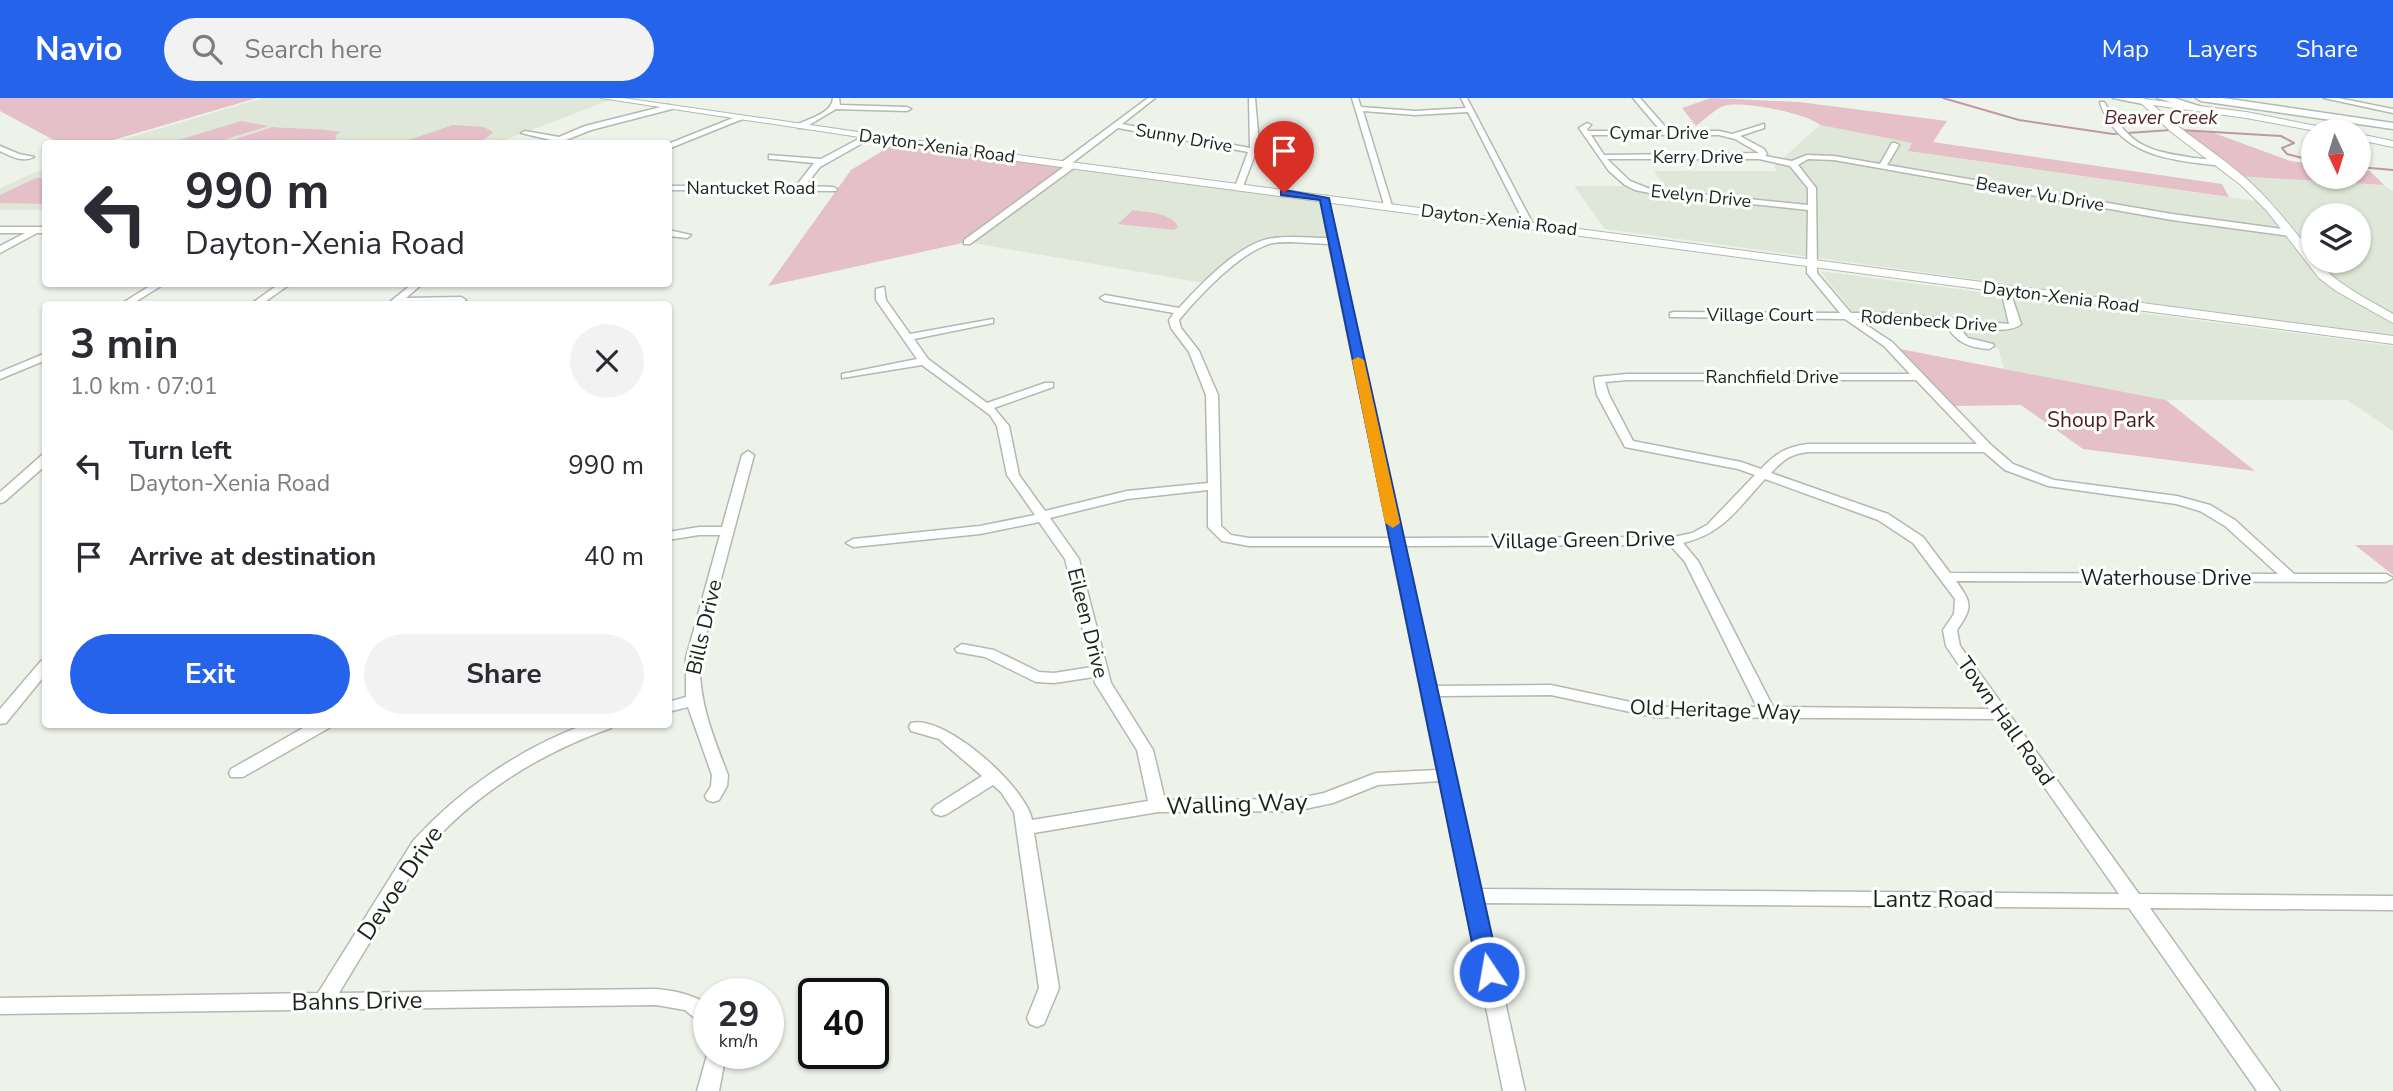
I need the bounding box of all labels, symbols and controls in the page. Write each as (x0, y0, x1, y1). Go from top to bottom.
search box (164, 18, 654, 81)
text: Navio (35, 27, 122, 72)
icon: search (188, 30, 226, 68)
text: Search here (244, 32, 382, 67)
text: Map (2102, 33, 2149, 65)
text: Layers (2187, 33, 2258, 65)
text: Share (2296, 33, 2358, 65)
water label: Beaver Creek (2104, 105, 2218, 131)
street label: Sunny Drive (1134, 118, 1234, 158)
north arrow (2301, 119, 2371, 189)
map controls (2301, 119, 2371, 273)
pin (1254, 121, 1314, 193)
street label: Cymar Drive (1609, 121, 1709, 145)
street label: Dayton-Xenia Road (857, 123, 1017, 169)
icon: arrive (1265, 132, 1303, 170)
street label: Kerry Drive (1653, 145, 1743, 169)
text: 990 m (185, 158, 329, 225)
icon: left (70, 168, 161, 259)
street label: Beaver Vu Drive (1974, 171, 2106, 217)
street label: Nantucket Road (687, 176, 815, 200)
street label: Evelyn Drive (1650, 179, 1752, 213)
street label: Dayton-Xenia Road (1419, 198, 1579, 242)
button: layers (2301, 203, 2371, 273)
text: Dayton-Xenia Road (185, 222, 465, 265)
street label: Dayton-Xenia Road (1981, 275, 2141, 319)
street label: Village Court (1706, 303, 1814, 327)
street label: Rodenbeck Drive (1860, 304, 1998, 338)
text: 3 min (70, 316, 179, 373)
button: close (570, 324, 644, 398)
street label: Ranchfield Drive (1705, 365, 1839, 389)
text: 1.0 km · 07:01 (70, 371, 217, 402)
park label: Shoup Park (2047, 406, 2155, 434)
text: Turn left (129, 433, 232, 468)
icon: left (70, 447, 108, 485)
text: 990 m (568, 448, 644, 483)
text: Dayton-Xenia Road (129, 468, 330, 499)
street label: Village Green Drive (1490, 524, 1675, 556)
icon: arrive (70, 538, 108, 576)
text: Arrive at destination (129, 539, 376, 574)
text: 40 m (584, 539, 644, 574)
street label: Waterhouse Drive (2081, 564, 2251, 592)
street label: Eileen Drive (1061, 565, 1115, 681)
street label: Bills Drive (679, 577, 729, 677)
button: Exit (70, 634, 350, 714)
button: Share (364, 634, 644, 714)
street label: Town Hall Road (1951, 651, 2061, 791)
street label: Old Heritage Way (1629, 693, 1801, 727)
street label: Walling Way (1166, 786, 1309, 822)
street label: Devoe Drive (350, 819, 450, 947)
street label: Lantz Road (1873, 883, 1993, 915)
position arrow (1452, 935, 1526, 1009)
speed limit sign: 40 (798, 978, 889, 1069)
street label: Bahns Drive (291, 984, 423, 1018)
text: 29 (717, 991, 760, 1038)
text: km/h (719, 1029, 758, 1053)

